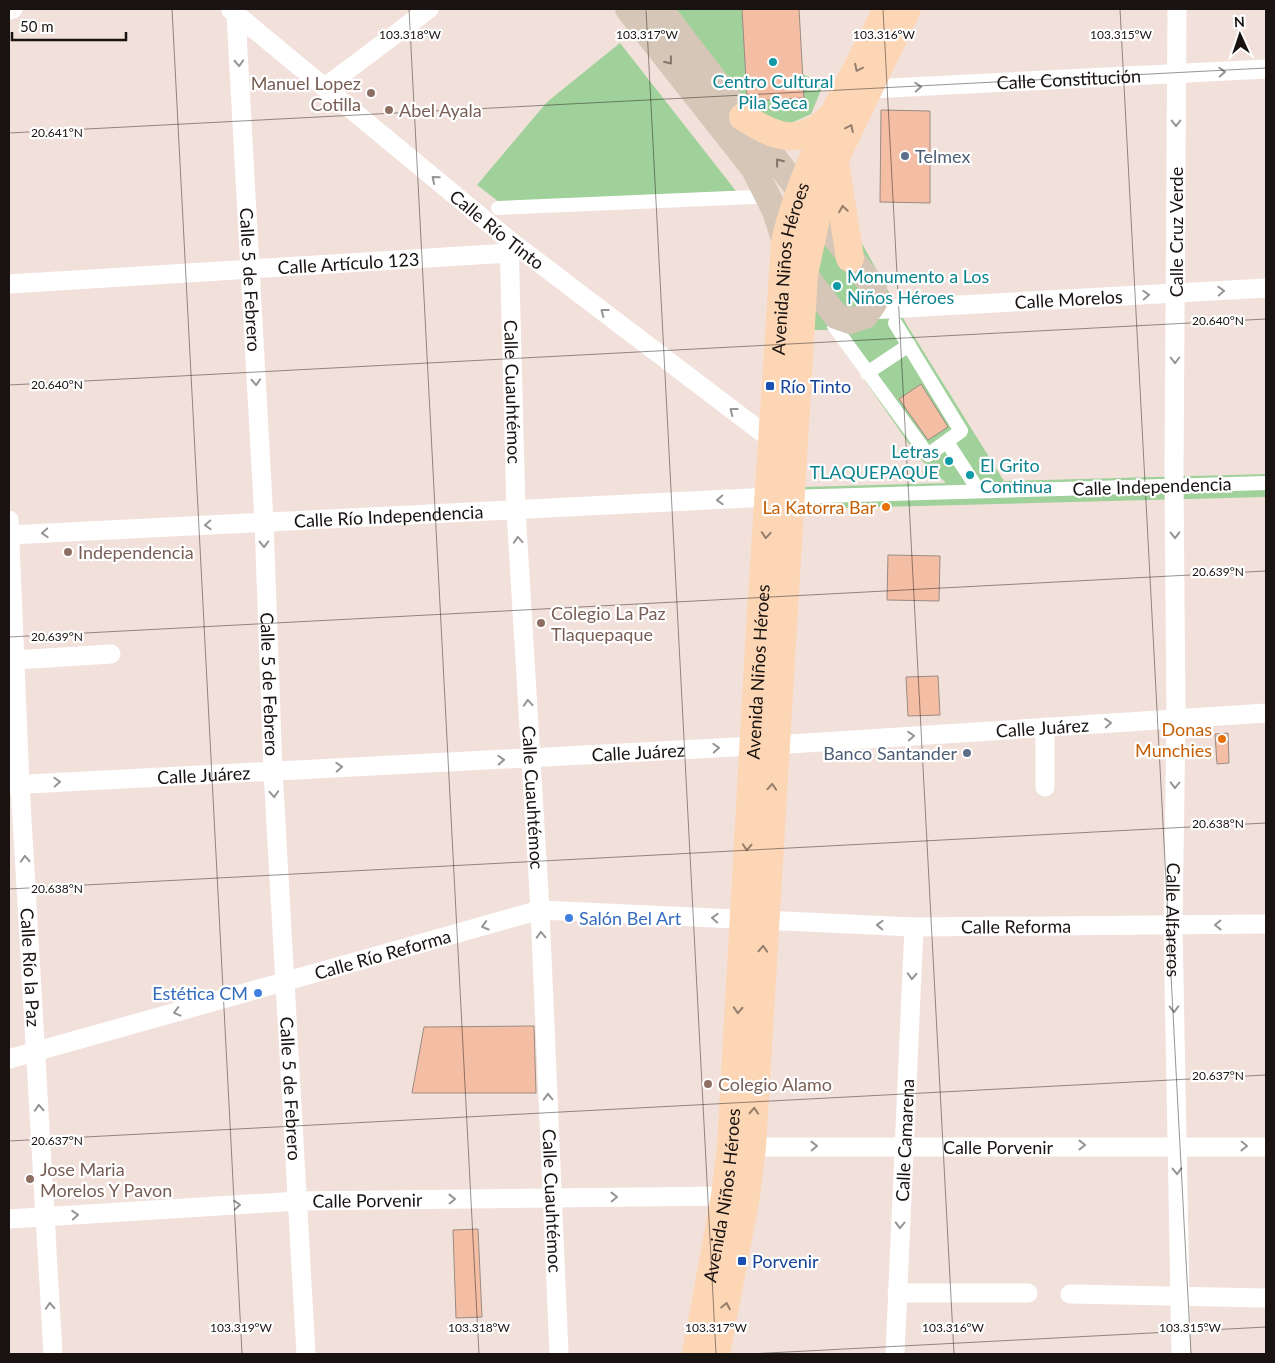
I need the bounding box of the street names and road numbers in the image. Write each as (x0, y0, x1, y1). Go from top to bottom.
street label: Calle Constitución (996, 64, 1141, 94)
street label: Calle Cruz Verde (1165, 167, 1187, 297)
street label: Avenida Niños Héroes (767, 179, 814, 356)
street label: Calle Río Tinto (446, 185, 549, 274)
street label: Calle 5 de Febrero (236, 207, 266, 352)
street label: Calle Artículo 123 (277, 248, 420, 278)
street label: Calle Morelos (1014, 285, 1124, 313)
street label: Calle Cuauhtémoc (500, 320, 526, 465)
street label: Calle Independencia (1072, 472, 1232, 500)
street label: Calle Río Independencia (293, 500, 484, 532)
street label: Avenida Niños Héroes (742, 583, 774, 760)
street label: Calle 5 de Febrero (256, 612, 283, 756)
street label: Calle Juárez (995, 714, 1090, 742)
street label: Calle Cuauhtémoc (518, 725, 549, 870)
street label: Calle Juárez (591, 739, 685, 766)
street label: Calle Juárez (157, 761, 251, 788)
street label: Calle Alfareros (1162, 863, 1185, 978)
street label: Calle Río la Paz (16, 907, 45, 1028)
street label: Calle Reforma (961, 915, 1071, 938)
street label: Calle Río Reforma (312, 925, 453, 984)
street label: Calle 5 de Febrero (276, 1016, 306, 1161)
street label: Calle Camarena (891, 1078, 918, 1202)
street label: Avenida Niños Héroes (698, 1108, 744, 1284)
street label: Calle Cuauhtémoc (538, 1128, 567, 1274)
street label: Calle Porvenir (943, 1136, 1054, 1158)
street label: Calle Porvenir (312, 1189, 423, 1212)

